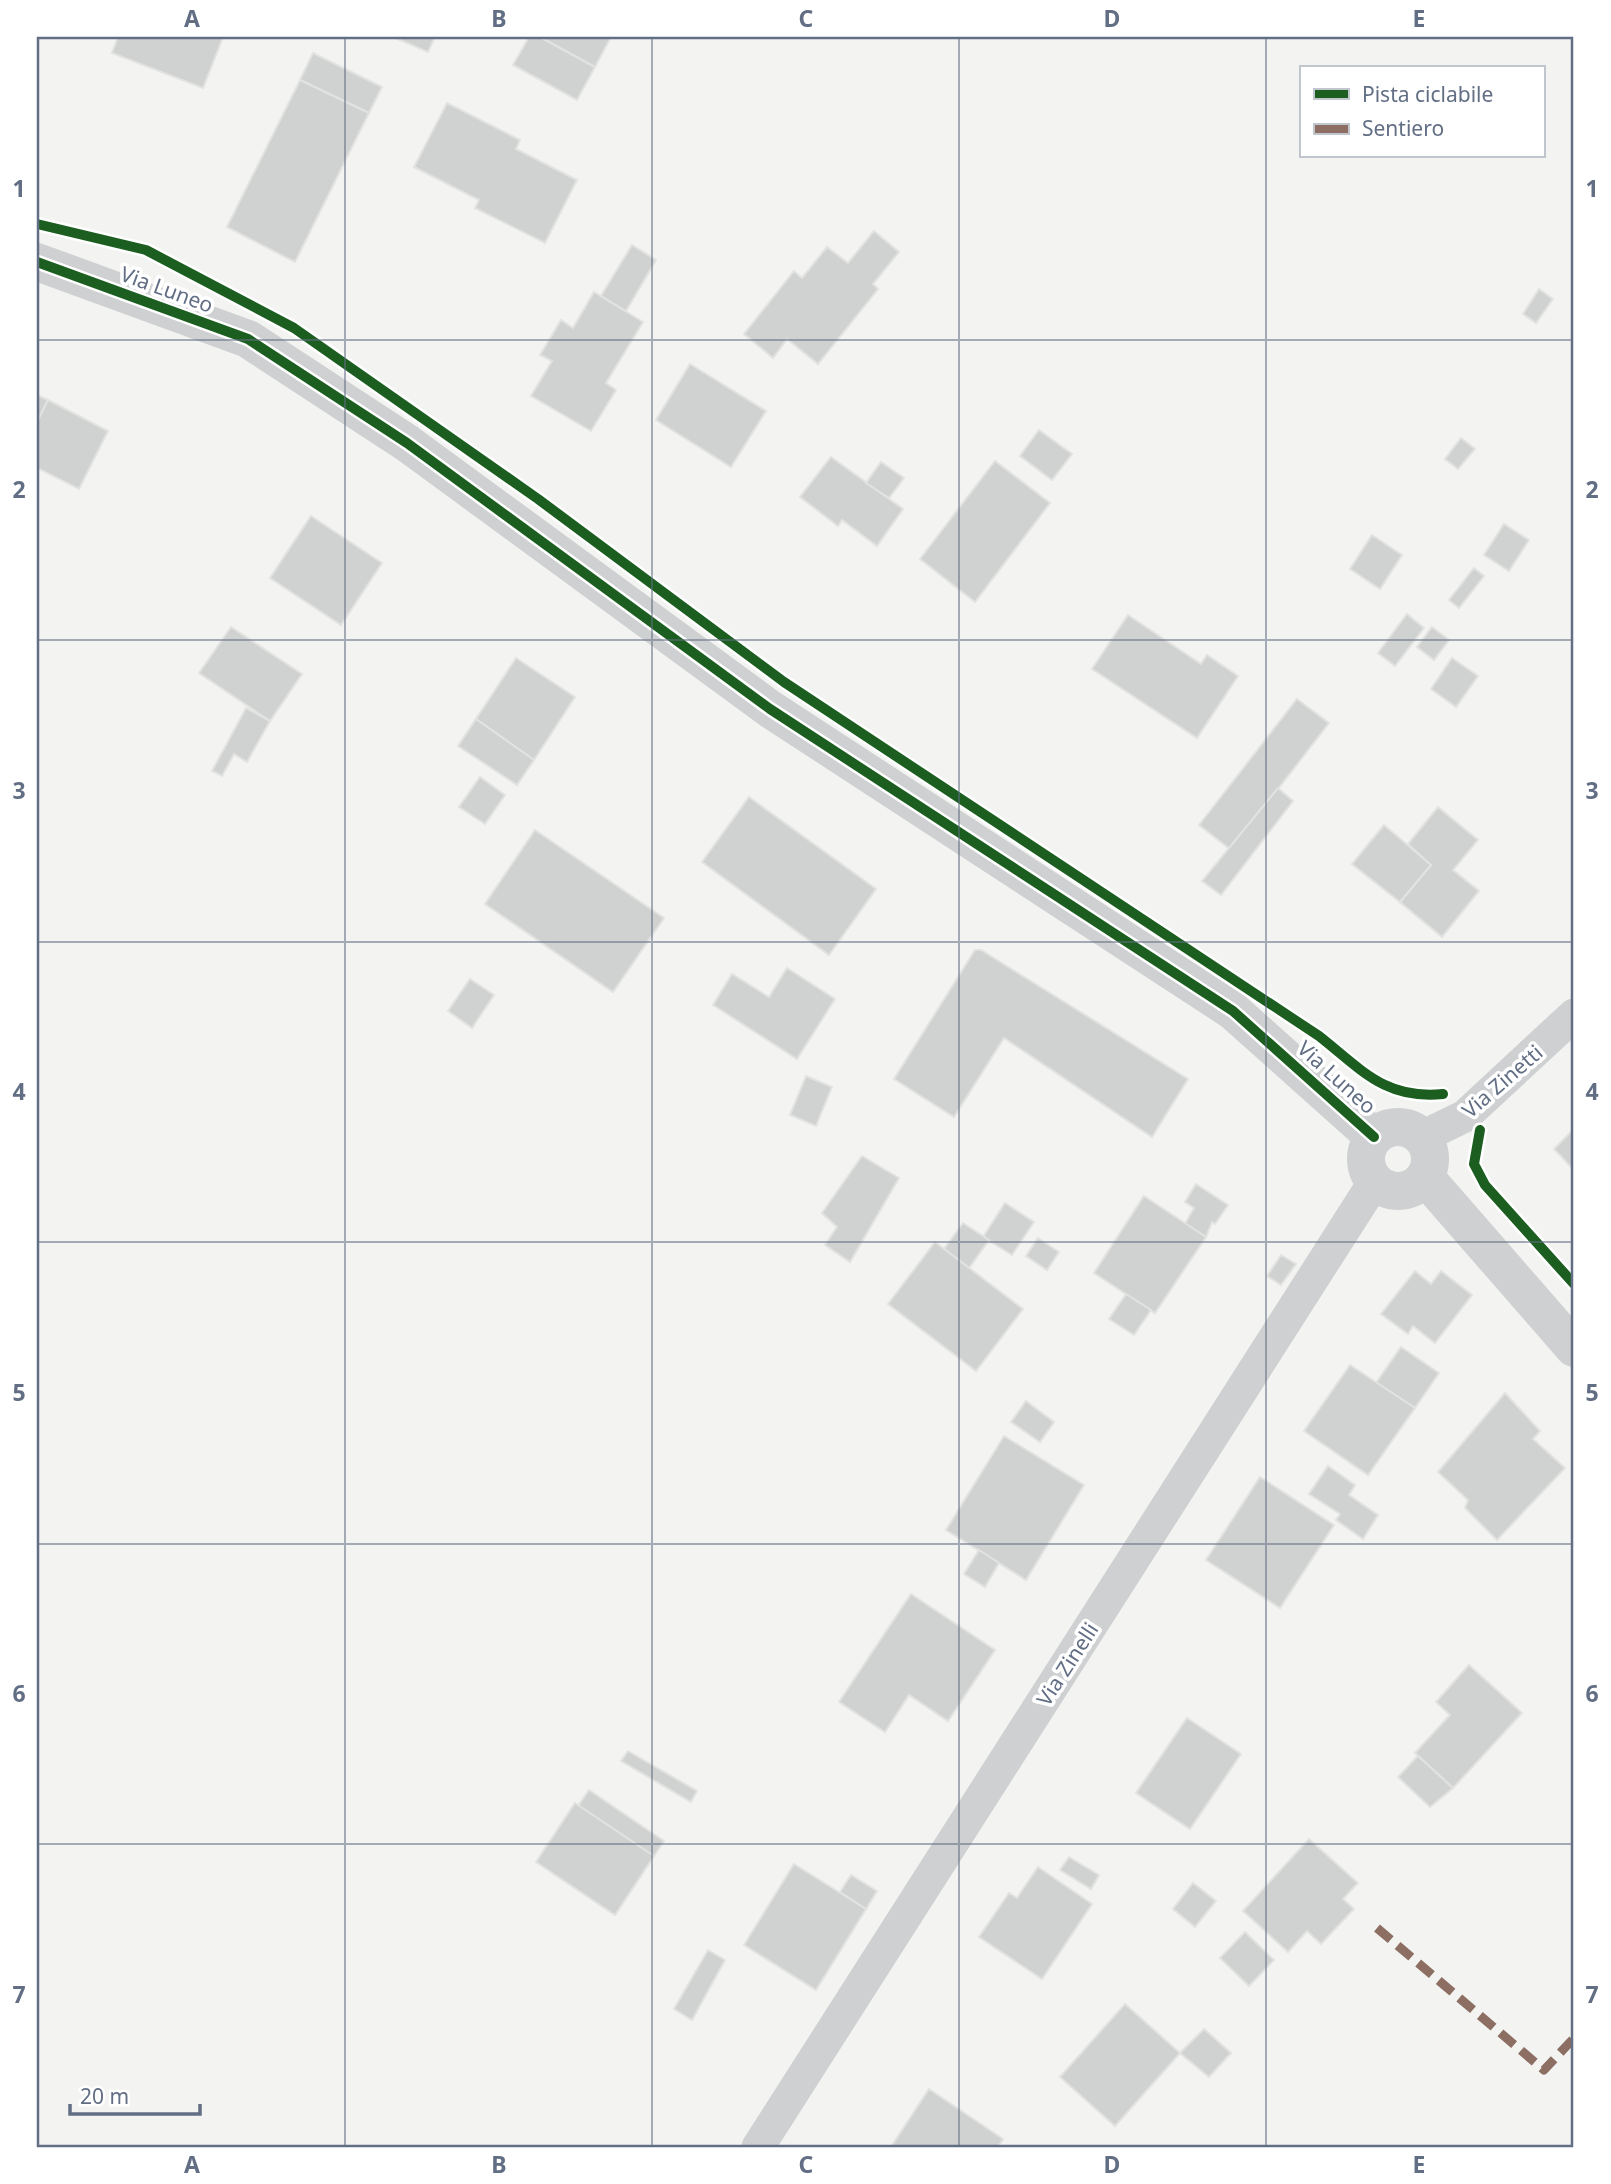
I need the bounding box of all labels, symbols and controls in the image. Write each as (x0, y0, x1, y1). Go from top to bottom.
text: A (184, 2, 200, 34)
text: B (491, 2, 507, 34)
text: C (799, 2, 814, 34)
text: D (1104, 2, 1120, 34)
text: E (1413, 2, 1425, 34)
legend (1300, 66, 1544, 158)
text: Pista ciclabile (1362, 80, 1493, 108)
text: Sentiero (1362, 114, 1444, 142)
text: 1 (12, 172, 26, 204)
text: 1 (1585, 172, 1599, 204)
street label: Via Luneo (117, 259, 217, 319)
text: 2 (12, 473, 26, 505)
text: 2 (1585, 473, 1599, 505)
text: 3 (12, 774, 26, 806)
text: 3 (1585, 774, 1599, 806)
street label: Via Luneo (1292, 1034, 1382, 1120)
street label: Via Zinetti (1456, 1038, 1548, 1124)
text: 4 (12, 1075, 26, 1107)
text: 4 (1585, 1075, 1599, 1107)
text: 5 (12, 1376, 26, 1408)
text: 5 (1585, 1376, 1599, 1408)
street label: Via Zinelli (1030, 1617, 1104, 1711)
text: 6 (12, 1677, 26, 1709)
text: 6 (1585, 1677, 1599, 1709)
text: 7 (12, 1978, 26, 2010)
text: 7 (1585, 1978, 1599, 2010)
scale bar (70, 2072, 200, 2116)
text: 20 m (80, 2082, 129, 2110)
text: A (184, 2148, 200, 2180)
text: B (491, 2148, 507, 2180)
text: C (799, 2148, 814, 2180)
text: D (1104, 2148, 1120, 2180)
text: E (1413, 2148, 1425, 2180)

